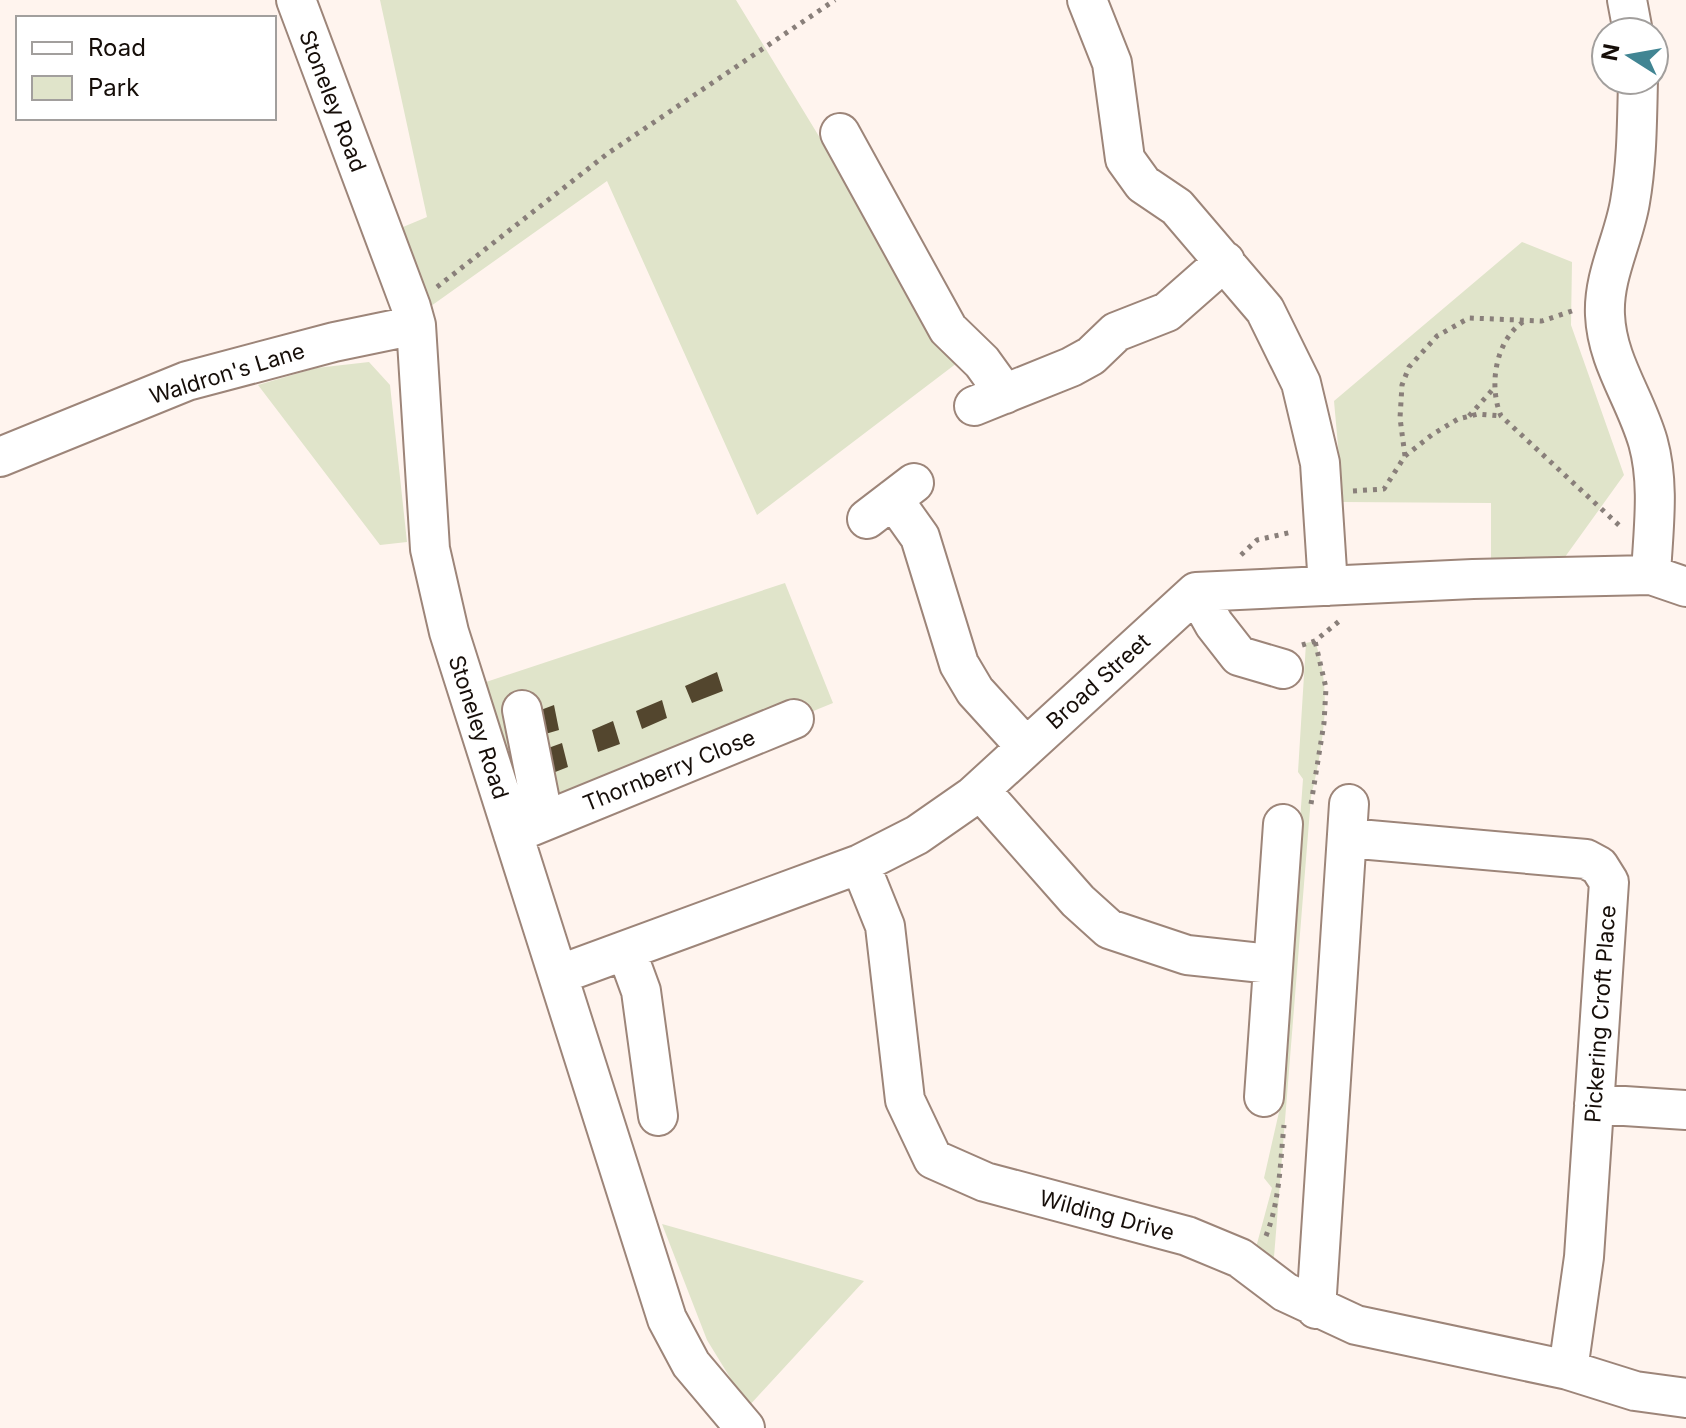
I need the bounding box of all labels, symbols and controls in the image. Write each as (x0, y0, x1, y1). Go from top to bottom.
legend (16, 16, 276, 120)
north arrow (1590, 16, 1670, 96)
street label: Stoneley Road (294, 27, 372, 175)
text: Road (88, 33, 146, 62)
text: N (1596, 41, 1625, 63)
text: Park (88, 73, 139, 102)
street label: Waldron's Lane (146, 337, 308, 409)
street label: Broad Street (1041, 628, 1155, 734)
street label: Stoneley Road (444, 652, 514, 802)
street label: Thornberry Close (579, 724, 759, 816)
street label: Pickering Croft Place (1579, 904, 1621, 1124)
street label: Wilding Drive (1037, 1185, 1177, 1245)

